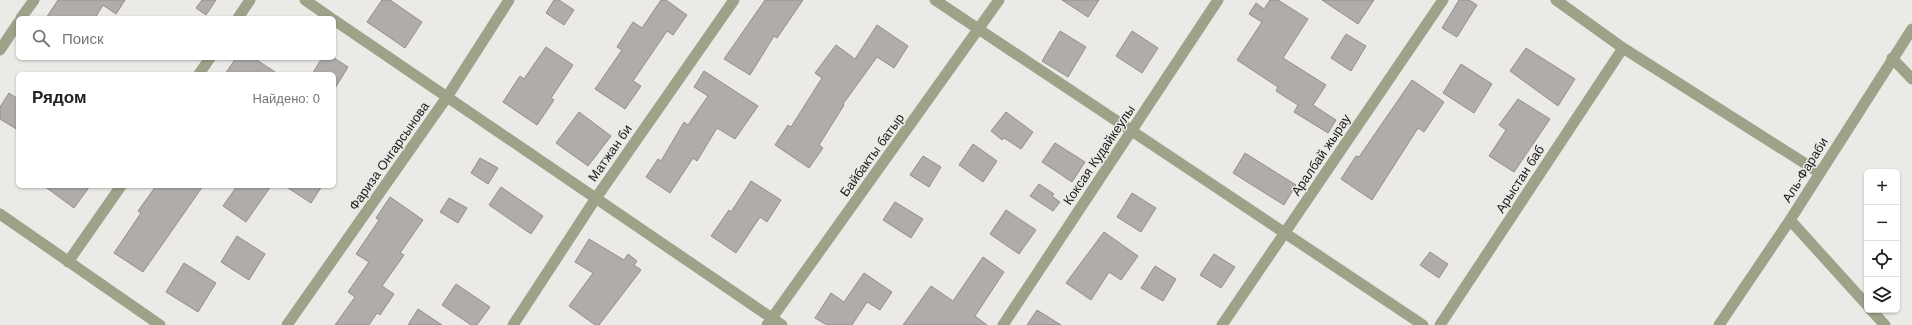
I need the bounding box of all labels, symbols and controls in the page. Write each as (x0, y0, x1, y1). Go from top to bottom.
search box (16, 16, 336, 60)
icon: search (30, 27, 52, 49)
text: Поиск (62, 30, 104, 47)
text: Рядом (32, 88, 87, 107)
text: Найдено: 0 (252, 91, 320, 106)
street label: Фариза Онгарсынова (346, 98, 433, 213)
street label: Коксая Кудайкеулы (1060, 102, 1138, 208)
street label: Байбакты батыр (837, 111, 907, 199)
street label: Аралбай жырау (1288, 111, 1354, 199)
street label: Матжан би (585, 122, 635, 184)
street label: Аль-Фараби (1779, 135, 1831, 205)
street label: Арыстан баб (1493, 142, 1547, 216)
map controls (1864, 169, 1900, 313)
button: + (1864, 169, 1900, 205)
button: − (1864, 205, 1900, 241)
button: locate (1864, 241, 1900, 277)
button: layers (1864, 277, 1900, 313)

